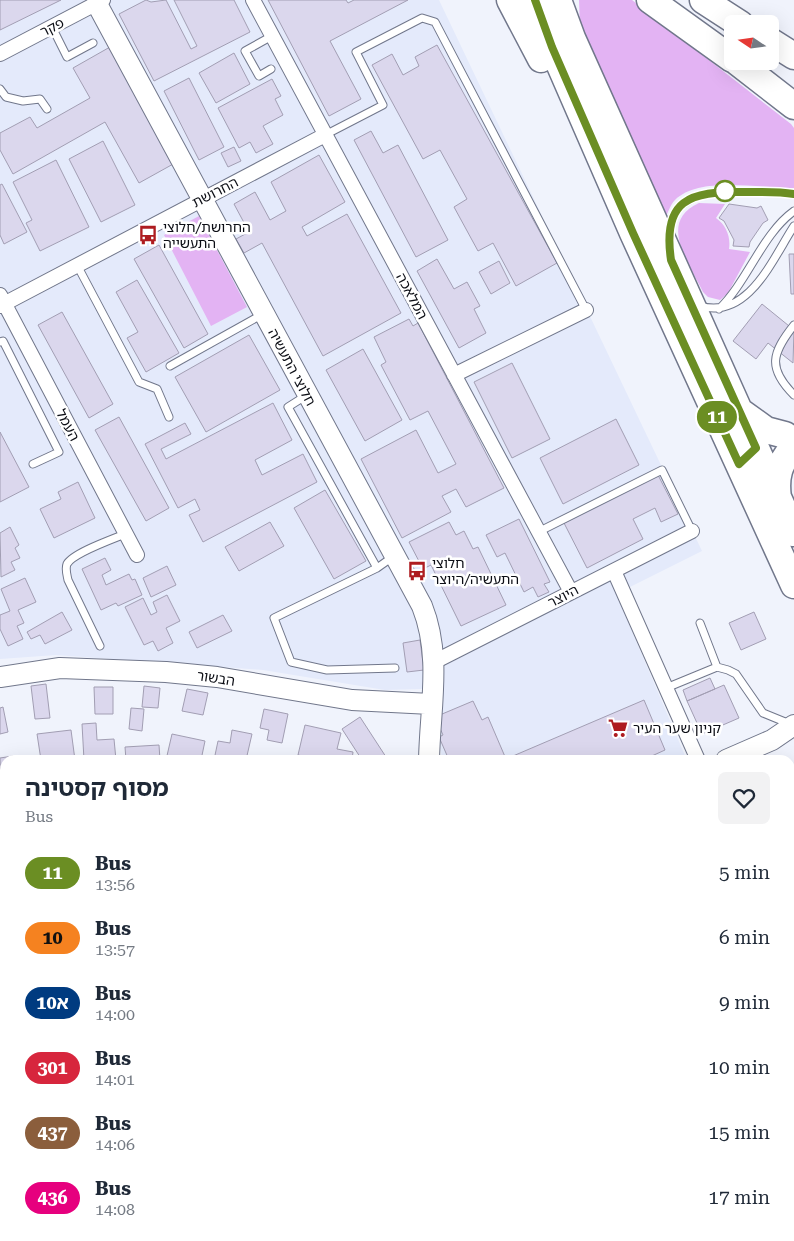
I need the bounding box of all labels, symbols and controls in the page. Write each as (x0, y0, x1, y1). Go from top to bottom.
street label: פקר (37, 14, 67, 40)
north arrow (724, 15, 779, 70)
map controls (724, 15, 779, 70)
street label: החרושת (189, 174, 241, 210)
unlabelled marker (714, 180, 736, 202)
place label: החרושת/חלוצי התעשייה (163, 219, 251, 251)
bus stop icon: החרושת/חלוצי התעשייה (137, 224, 159, 246)
street label: המלאכה (393, 270, 431, 322)
street label: חלוצי התעשיה (265, 326, 319, 408)
line badge: 11 (694, 401, 740, 433)
street label: העמל (53, 406, 83, 444)
text: 11 (707, 406, 727, 427)
place label: חלוצי התעשיה/היוצר (432, 555, 519, 587)
bus stop icon: חלוצי התעשיה/היוצר (406, 560, 428, 582)
street label: היוצר (545, 582, 581, 610)
street label: הבשור (196, 667, 236, 689)
supermarket icon: קניון שער העיר (607, 717, 629, 739)
place label: קניון שער העיר (633, 720, 721, 736)
button: heart (718, 772, 770, 824)
text: מסוף קסטינה (25, 774, 169, 802)
text: Bus (25, 807, 53, 826)
text: Bus (95, 852, 131, 875)
text: 5 min (719, 861, 770, 884)
text: 11 (42, 862, 63, 883)
text: 13:56 (95, 875, 135, 894)
text: Bus (95, 917, 131, 940)
text: 6 min (719, 926, 770, 949)
text: 10 (42, 927, 63, 948)
text: 13:57 (95, 940, 135, 959)
text: Bus (95, 982, 131, 1005)
text: 9 min (719, 991, 770, 1014)
text: 10א (36, 992, 69, 1013)
text: 14:00 (95, 1005, 135, 1024)
text: Bus (95, 1047, 131, 1070)
text: 10 min (708, 1056, 770, 1079)
text: 301 (37, 1057, 68, 1078)
text: 14:01 (95, 1070, 135, 1089)
text: Bus (95, 1112, 131, 1135)
text: 15 min (708, 1121, 770, 1144)
text: 437 (37, 1122, 68, 1143)
text: 14:06 (95, 1135, 135, 1154)
text: Bus (95, 1177, 131, 1200)
text: 17 min (708, 1186, 770, 1209)
text: 436 (37, 1187, 68, 1208)
text: 14:08 (95, 1200, 135, 1219)

